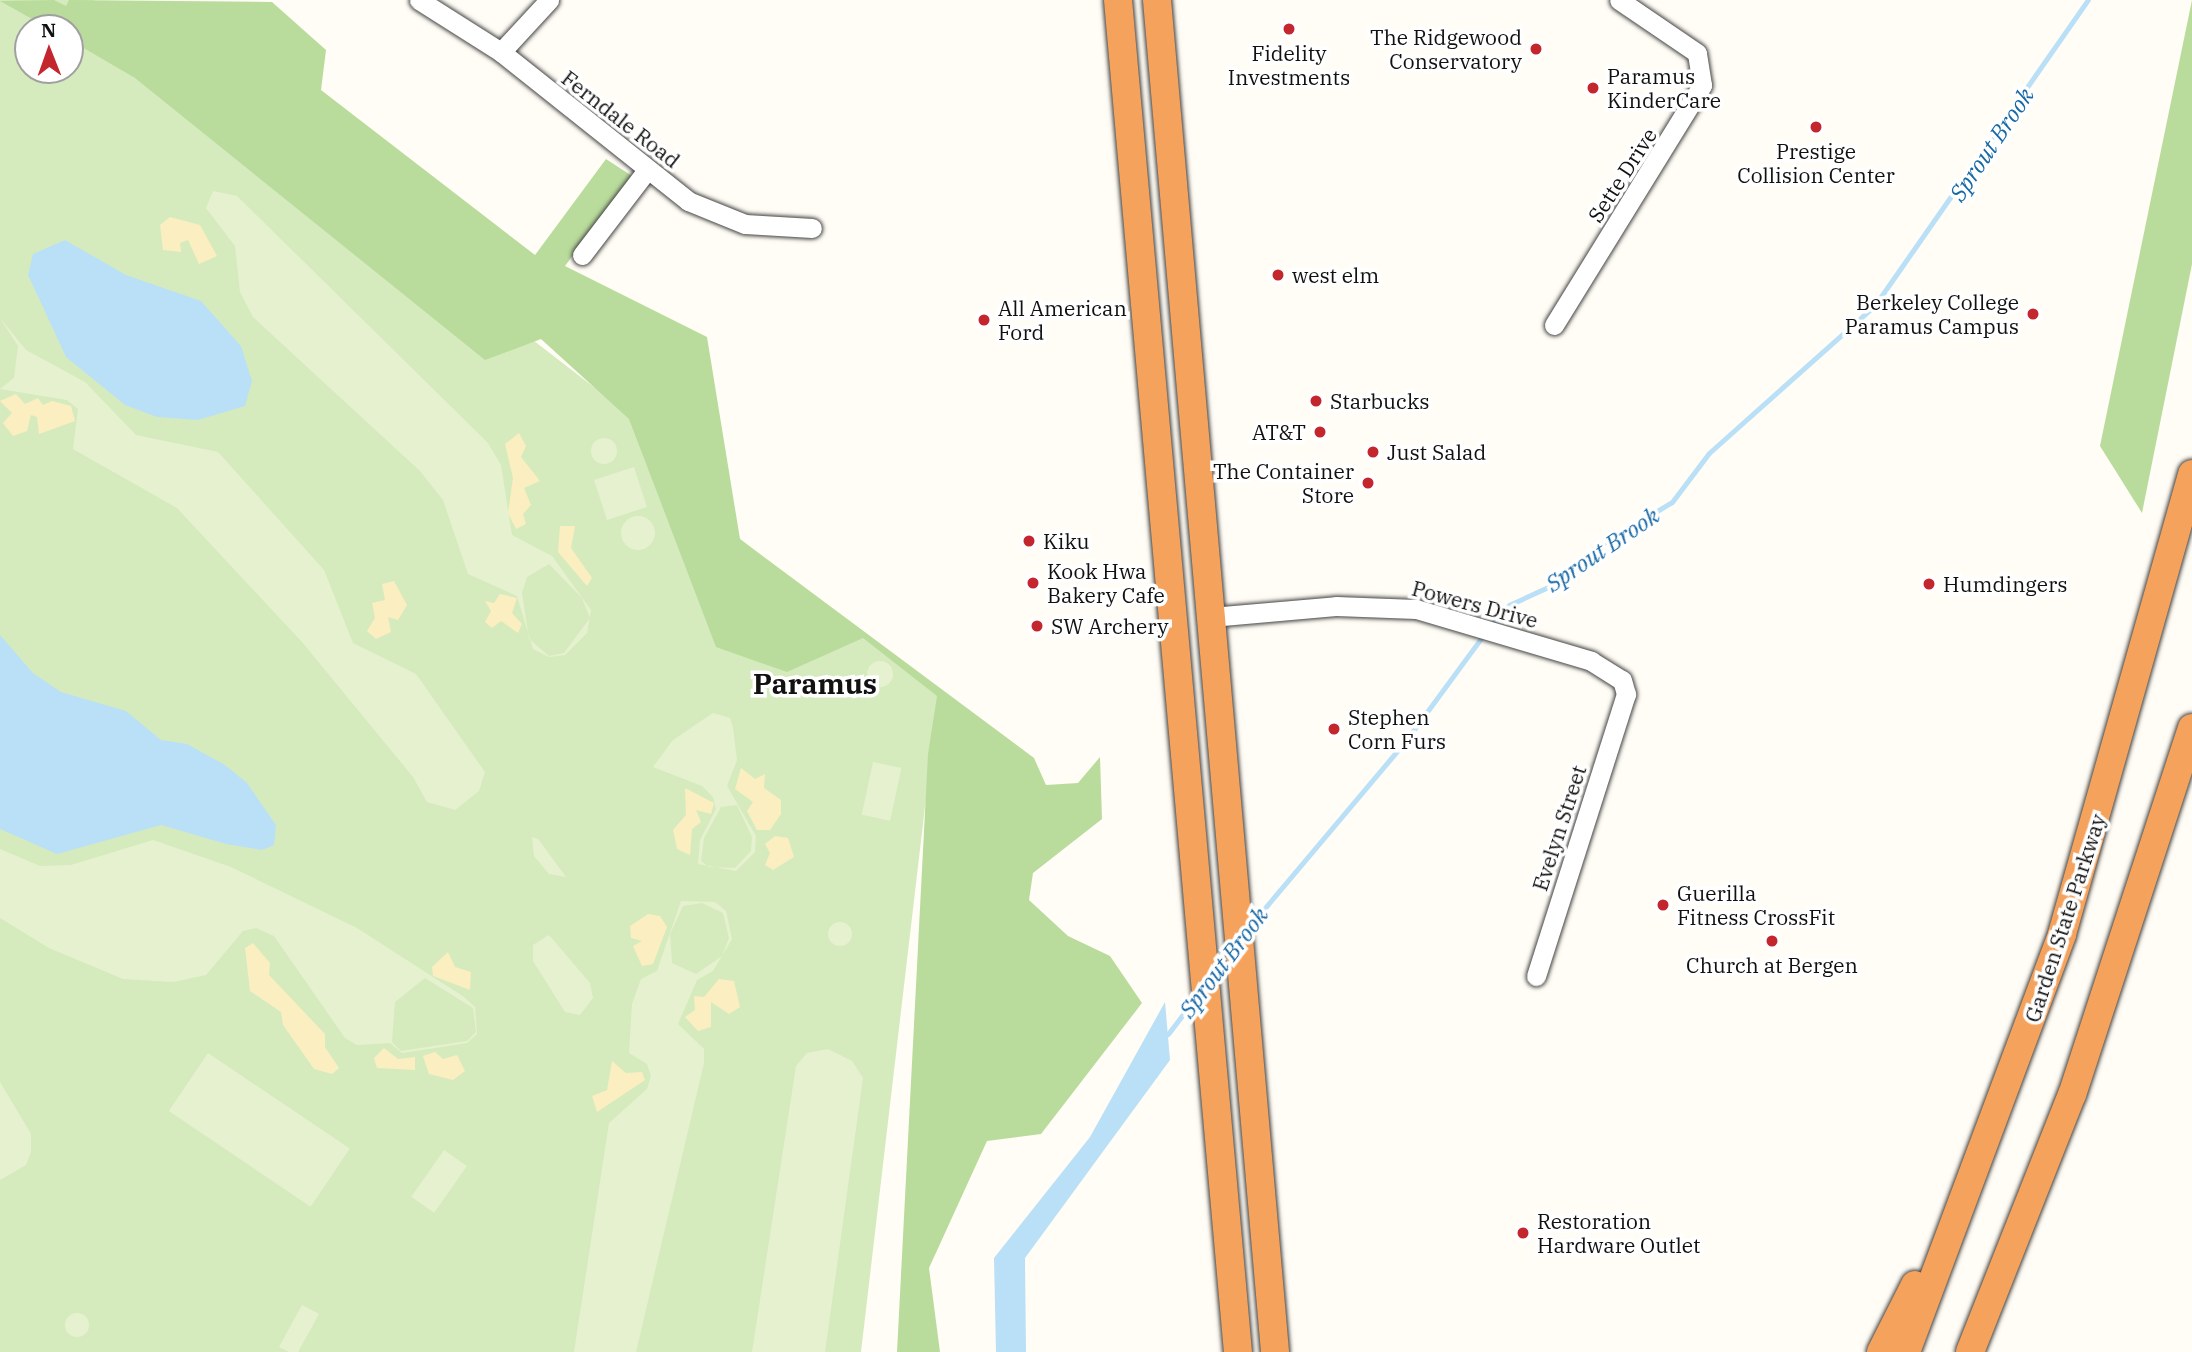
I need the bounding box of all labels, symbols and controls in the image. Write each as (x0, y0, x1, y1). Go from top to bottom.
north arrow (14, 14, 84, 84)
text: N (41, 18, 56, 42)
marker: Fidelity Investments (1281, 21, 1297, 37)
place label: The Ridgewood Conservatory (1370, 24, 1522, 74)
place label: Fidelity Investments (1228, 40, 1350, 90)
marker: The Ridgewood Conservatory (1528, 41, 1544, 57)
place label: Paramus KinderCare (1607, 63, 1721, 113)
street label: Ferndale Road (557, 65, 685, 173)
marker: Paramus KinderCare (1585, 80, 1601, 96)
water label: Sprout Brook (1943, 82, 2039, 206)
marker: Prestige Collision Center (1808, 119, 1824, 135)
street label: Sette Drive (1582, 123, 1662, 227)
place label: Prestige Collision Center (1737, 138, 1895, 188)
place label: west elm (1292, 262, 1379, 288)
marker: west elm (1270, 267, 1286, 283)
place label: Berkeley College Paramus Campus (1845, 289, 2019, 339)
place label: All American Ford (998, 295, 1127, 345)
marker: Berkeley College Paramus Campus (2025, 306, 2041, 322)
marker: All American Ford (976, 312, 992, 328)
place label: Starbucks (1330, 388, 1429, 414)
marker: Starbucks (1308, 393, 1324, 409)
place label: AT&T (1252, 419, 1306, 445)
marker: AT&T (1312, 424, 1328, 440)
place label: Just Salad (1387, 439, 1486, 465)
marker: Just Salad (1365, 444, 1381, 460)
place label: The Container Store (1213, 458, 1354, 508)
marker: The Container Store (1360, 475, 1376, 491)
water label: Sprout Brook (1540, 501, 1664, 597)
place label: Kiku (1043, 528, 1090, 554)
marker: Kiku (1021, 533, 1037, 549)
place label: Kook Hwa Bakery Cafe (1047, 558, 1165, 608)
place label: Humdingers (1943, 571, 2067, 597)
marker: Kook Hwa Bakery Cafe (1025, 575, 1041, 591)
street label: Powers Drive (1409, 575, 1541, 633)
marker: Humdingers (1921, 576, 1937, 592)
place label: SW Archery (1051, 613, 1168, 639)
marker: SW Archery (1029, 618, 1045, 634)
district label: Paramus (753, 667, 877, 701)
place label: Stephen Corn Furs (1348, 704, 1446, 754)
marker: Stephen Corn Furs (1326, 721, 1342, 737)
street label: Evelyn Street (1527, 762, 1591, 894)
street label: Garden State Parkway (2019, 811, 2111, 1025)
place label: Guerilla Fitness CrossFit (1677, 880, 1835, 930)
marker: Guerilla Fitness CrossFit (1655, 897, 1671, 913)
water label: Sprout Brook (1173, 901, 1273, 1023)
marker: Church at Bergen (1764, 933, 1780, 949)
place label: Church at Bergen (1686, 952, 1858, 978)
place label: Restoration Hardware Outlet (1537, 1208, 1701, 1258)
marker: Restoration Hardware Outlet (1515, 1225, 1531, 1241)

